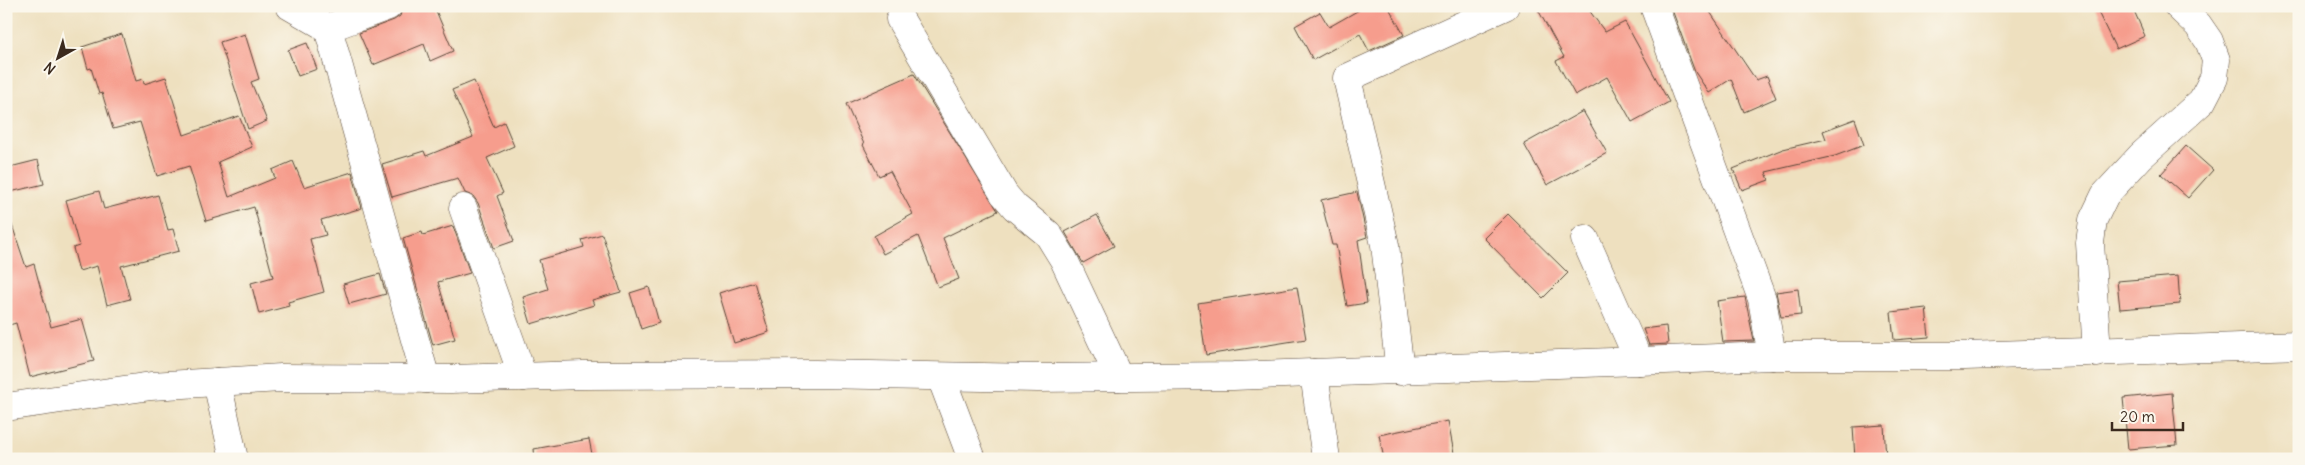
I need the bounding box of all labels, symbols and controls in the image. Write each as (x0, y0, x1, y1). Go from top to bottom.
north arrow (32, 32, 82, 82)
text: N (40, 58, 59, 78)
scale bar (2112, 400, 2184, 432)
text: 20 m (2120, 407, 2155, 426)

